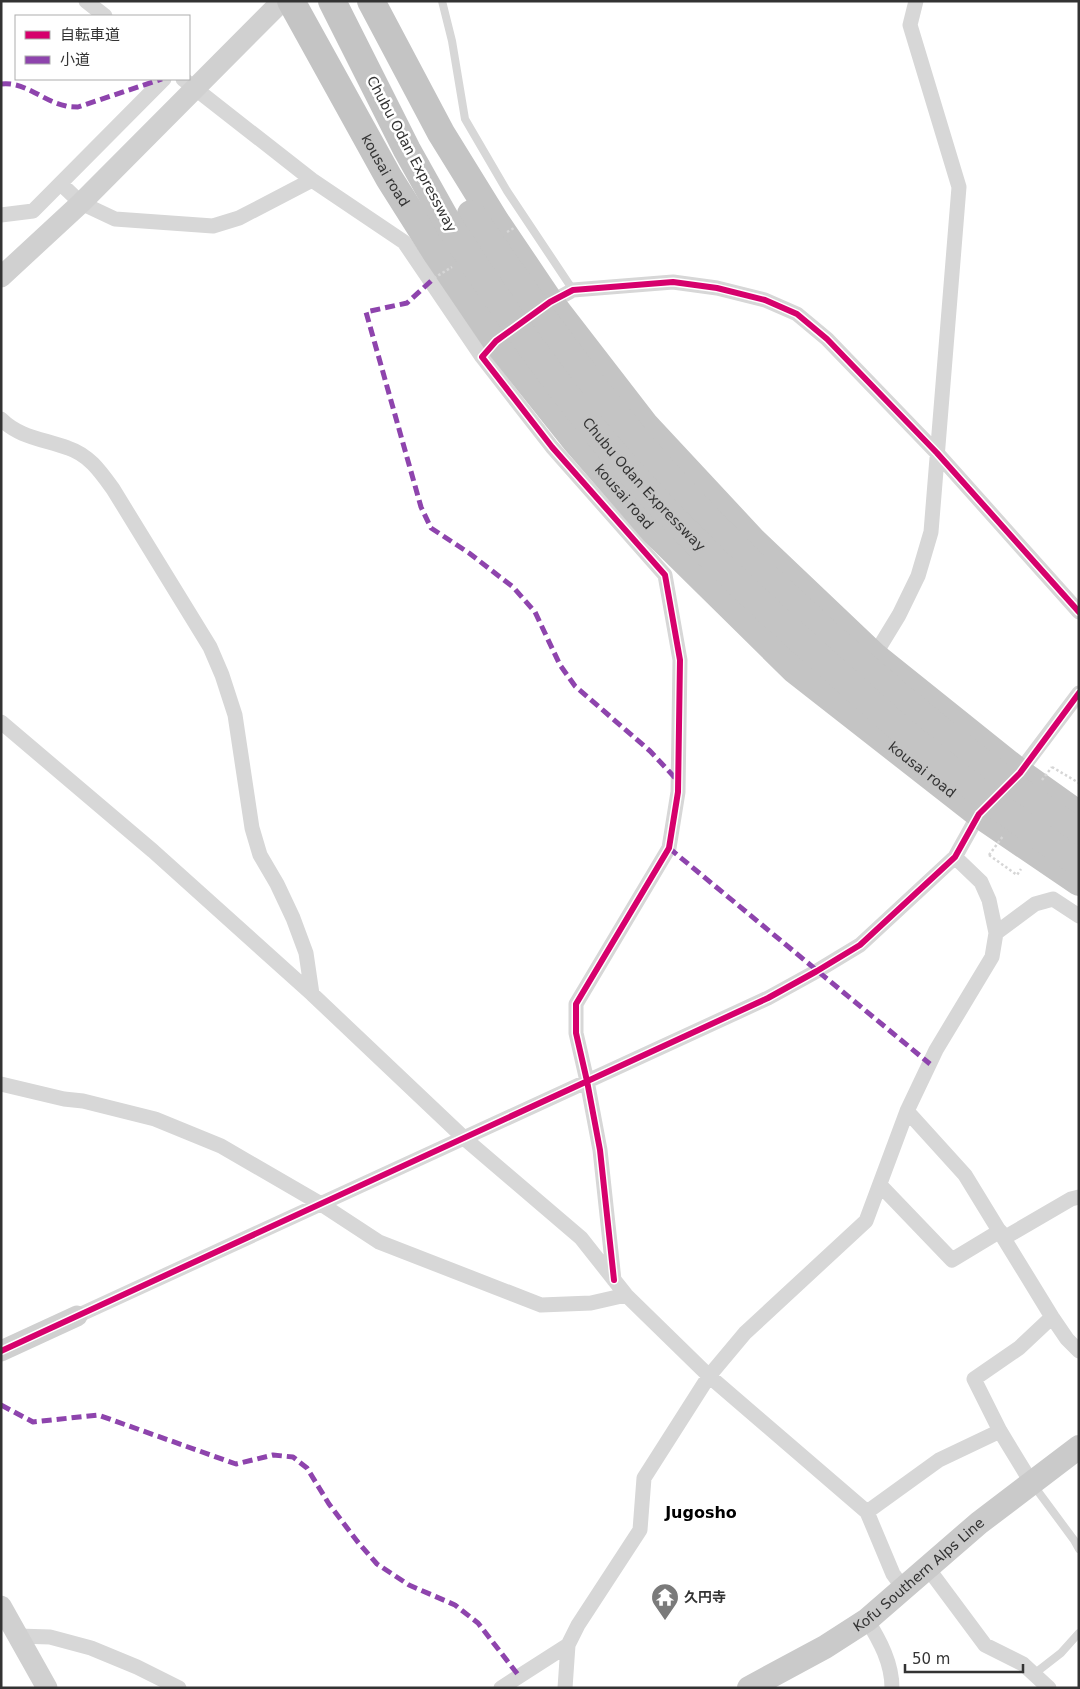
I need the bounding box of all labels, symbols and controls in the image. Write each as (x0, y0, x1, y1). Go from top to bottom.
legend (15, 15, 190, 80)
text: 自転車道 (60, 26, 120, 44)
text: 小道 (60, 51, 90, 69)
street label: Chubu Odan Expressway (364, 73, 460, 235)
street label: kousai road (358, 131, 413, 209)
street label: Chubu Odan Expressway (579, 414, 709, 554)
street label: kousai road (592, 461, 657, 532)
street label: kousai road (885, 738, 959, 801)
district label: Jugosho (664, 1503, 737, 1522)
street label: Kofu Southern Alps Line (850, 1514, 987, 1635)
temple icon: 久円寺 (650, 1582, 680, 1621)
place label: 久円寺 (684, 1589, 726, 1605)
scale bar (905, 1642, 1022, 1674)
text: 50 m (912, 1650, 950, 1668)

